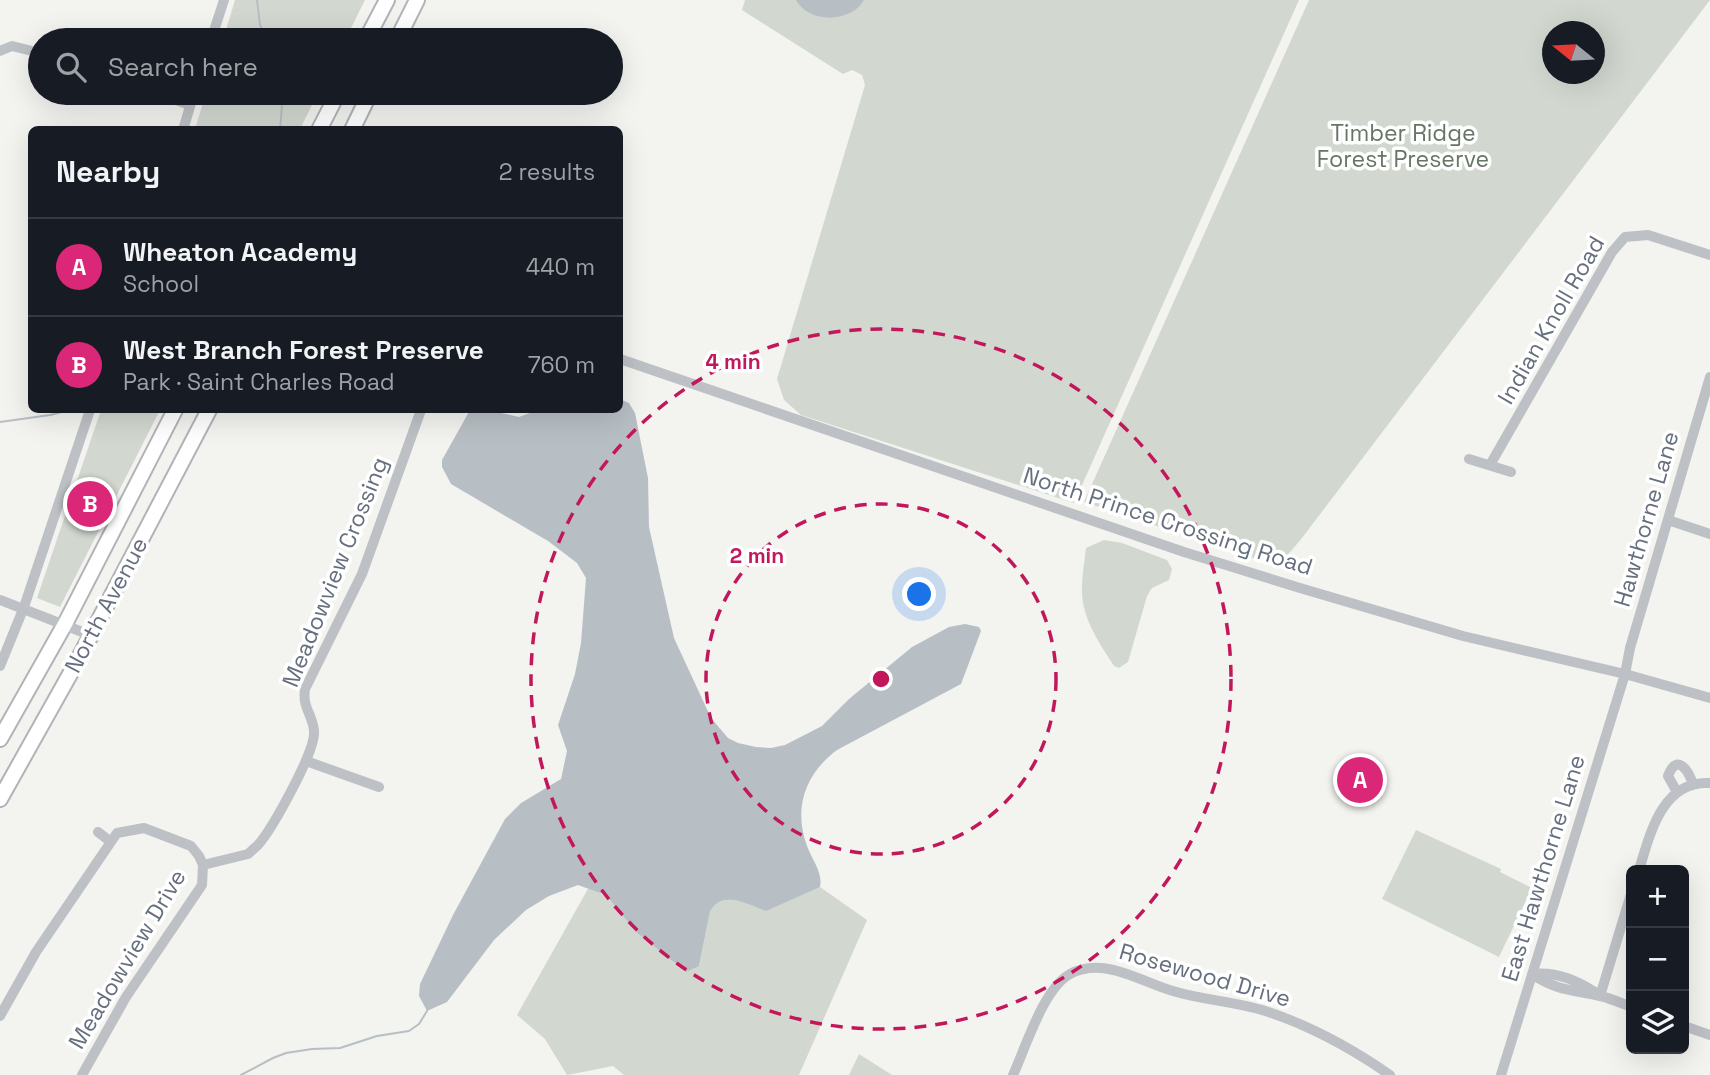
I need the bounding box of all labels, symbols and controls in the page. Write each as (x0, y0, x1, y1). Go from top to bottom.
north arrow (1542, 21, 1605, 84)
search box (28, 28, 623, 105)
icon: search (52, 48, 90, 86)
text: Search here (108, 50, 258, 84)
park label: Timber Ridge Forest Preserve (1317, 118, 1489, 174)
text: Nearby (56, 152, 160, 191)
text: 2 results (499, 157, 595, 187)
street label: Indian Knoll Road (1491, 230, 1611, 410)
text: Wheaton Academy (123, 235, 357, 269)
text: A (72, 252, 86, 282)
text: 440 m (526, 252, 595, 282)
text: School (123, 269, 199, 299)
text: West Branch Forest Preserve (123, 333, 484, 367)
text: 4 min (705, 348, 761, 375)
text: B (71, 350, 87, 380)
text: 760 m (528, 350, 595, 380)
text: Park · Saint Charles Road (123, 367, 395, 397)
street label: Hawthorne Lane (1607, 428, 1685, 610)
street label: Meadowview Crossing (275, 453, 395, 691)
street label: North Prince Crossing Road (1019, 460, 1317, 582)
pin: B (67, 478, 113, 530)
street label: North Avenue (58, 532, 154, 678)
text: 2 min (730, 542, 784, 569)
your location (902, 577, 936, 611)
centre of rings (869, 667, 893, 691)
street label: East Hawthorne Lane (1494, 751, 1592, 985)
pin: A (1337, 754, 1383, 806)
street label: Meadowview Drive (61, 864, 193, 1054)
map controls (1626, 865, 1689, 1054)
button: + (1626, 865, 1689, 928)
button: − (1626, 928, 1689, 991)
street label: Rosewood Drive (1116, 936, 1294, 1014)
button: layers (1626, 991, 1689, 1054)

